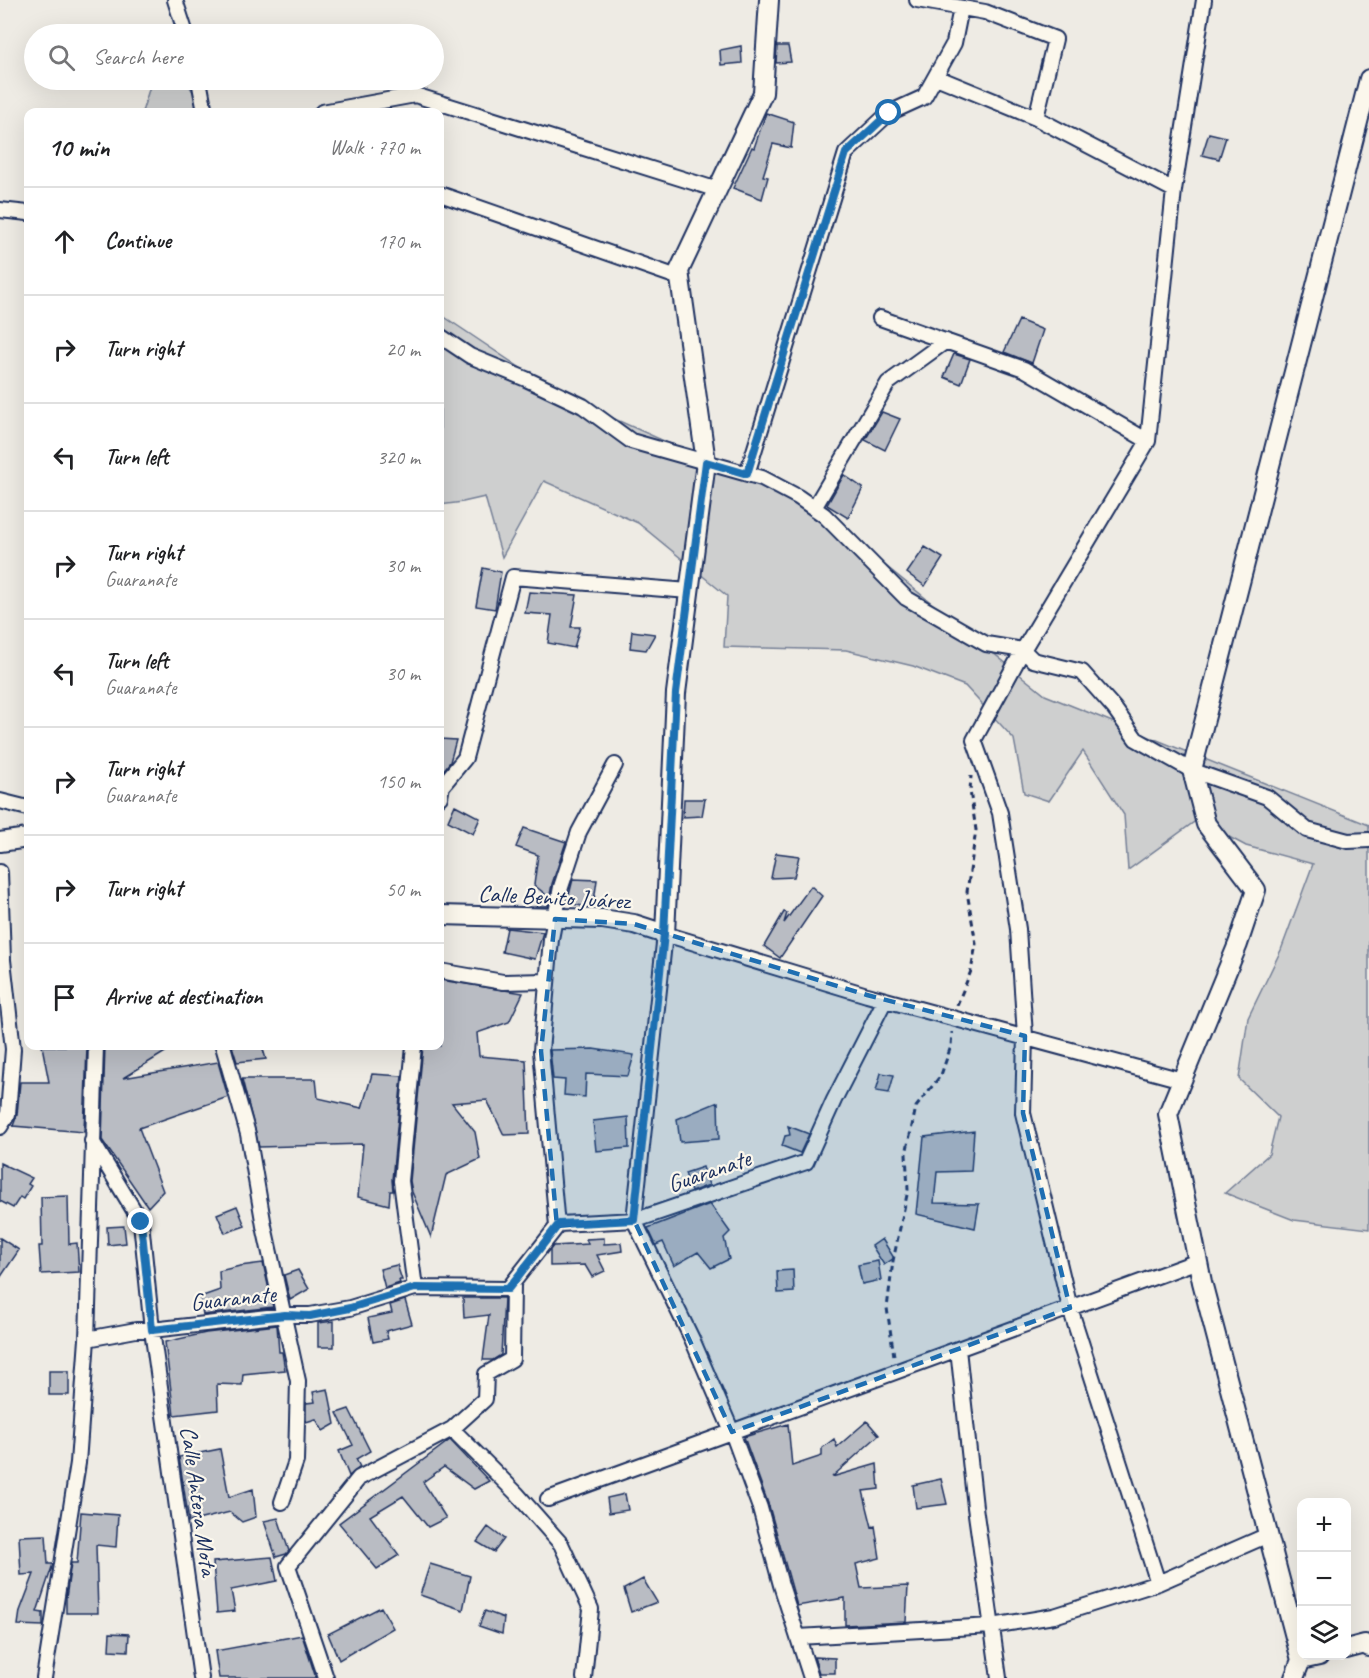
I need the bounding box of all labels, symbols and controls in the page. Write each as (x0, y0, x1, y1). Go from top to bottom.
search box (24, 24, 444, 90)
icon: search (45, 41, 78, 74)
text: Search here (93, 43, 183, 71)
route start (875, 99, 901, 125)
text: 10 min (48, 131, 110, 164)
text: Walk · 770 m (330, 135, 420, 160)
icon: ahead (48, 225, 81, 258)
text: Continue (105, 227, 171, 255)
text: 170 m (377, 229, 420, 254)
icon: right (48, 333, 81, 366)
text: Turn right (105, 335, 182, 363)
text: 20 m (386, 337, 420, 362)
icon: left (48, 441, 81, 474)
text: Turn left (105, 443, 169, 471)
text: 320 m (377, 445, 420, 470)
text: Turn right (105, 539, 182, 567)
icon: right (48, 549, 81, 582)
text: 30 m (386, 553, 420, 578)
text: Guaranate (105, 567, 176, 592)
text: Turn left (105, 647, 169, 675)
icon: left (48, 657, 81, 690)
text: 30 m (386, 661, 420, 686)
text: Guaranate (105, 675, 176, 700)
text: Turn right (105, 755, 182, 783)
icon: right (48, 765, 81, 798)
text: 150 m (377, 769, 420, 794)
text: Guaranate (105, 783, 176, 808)
icon: right (48, 873, 81, 906)
text: Turn right (105, 875, 182, 903)
text: 50 m (386, 877, 420, 902)
street label: Calle Benito Juárez (477, 878, 633, 916)
icon: arrive (48, 981, 81, 1014)
text: Arrive at destination (105, 983, 262, 1011)
street label: Guaranate (664, 1142, 756, 1199)
route end (127, 1208, 153, 1234)
street label: Guaranate (189, 1278, 279, 1317)
street label: Calle Antera Mota (174, 1424, 225, 1580)
map controls (1297, 1498, 1351, 1660)
button: + (1297, 1498, 1351, 1552)
button: − (1297, 1552, 1351, 1606)
button: layers (1297, 1606, 1351, 1660)

